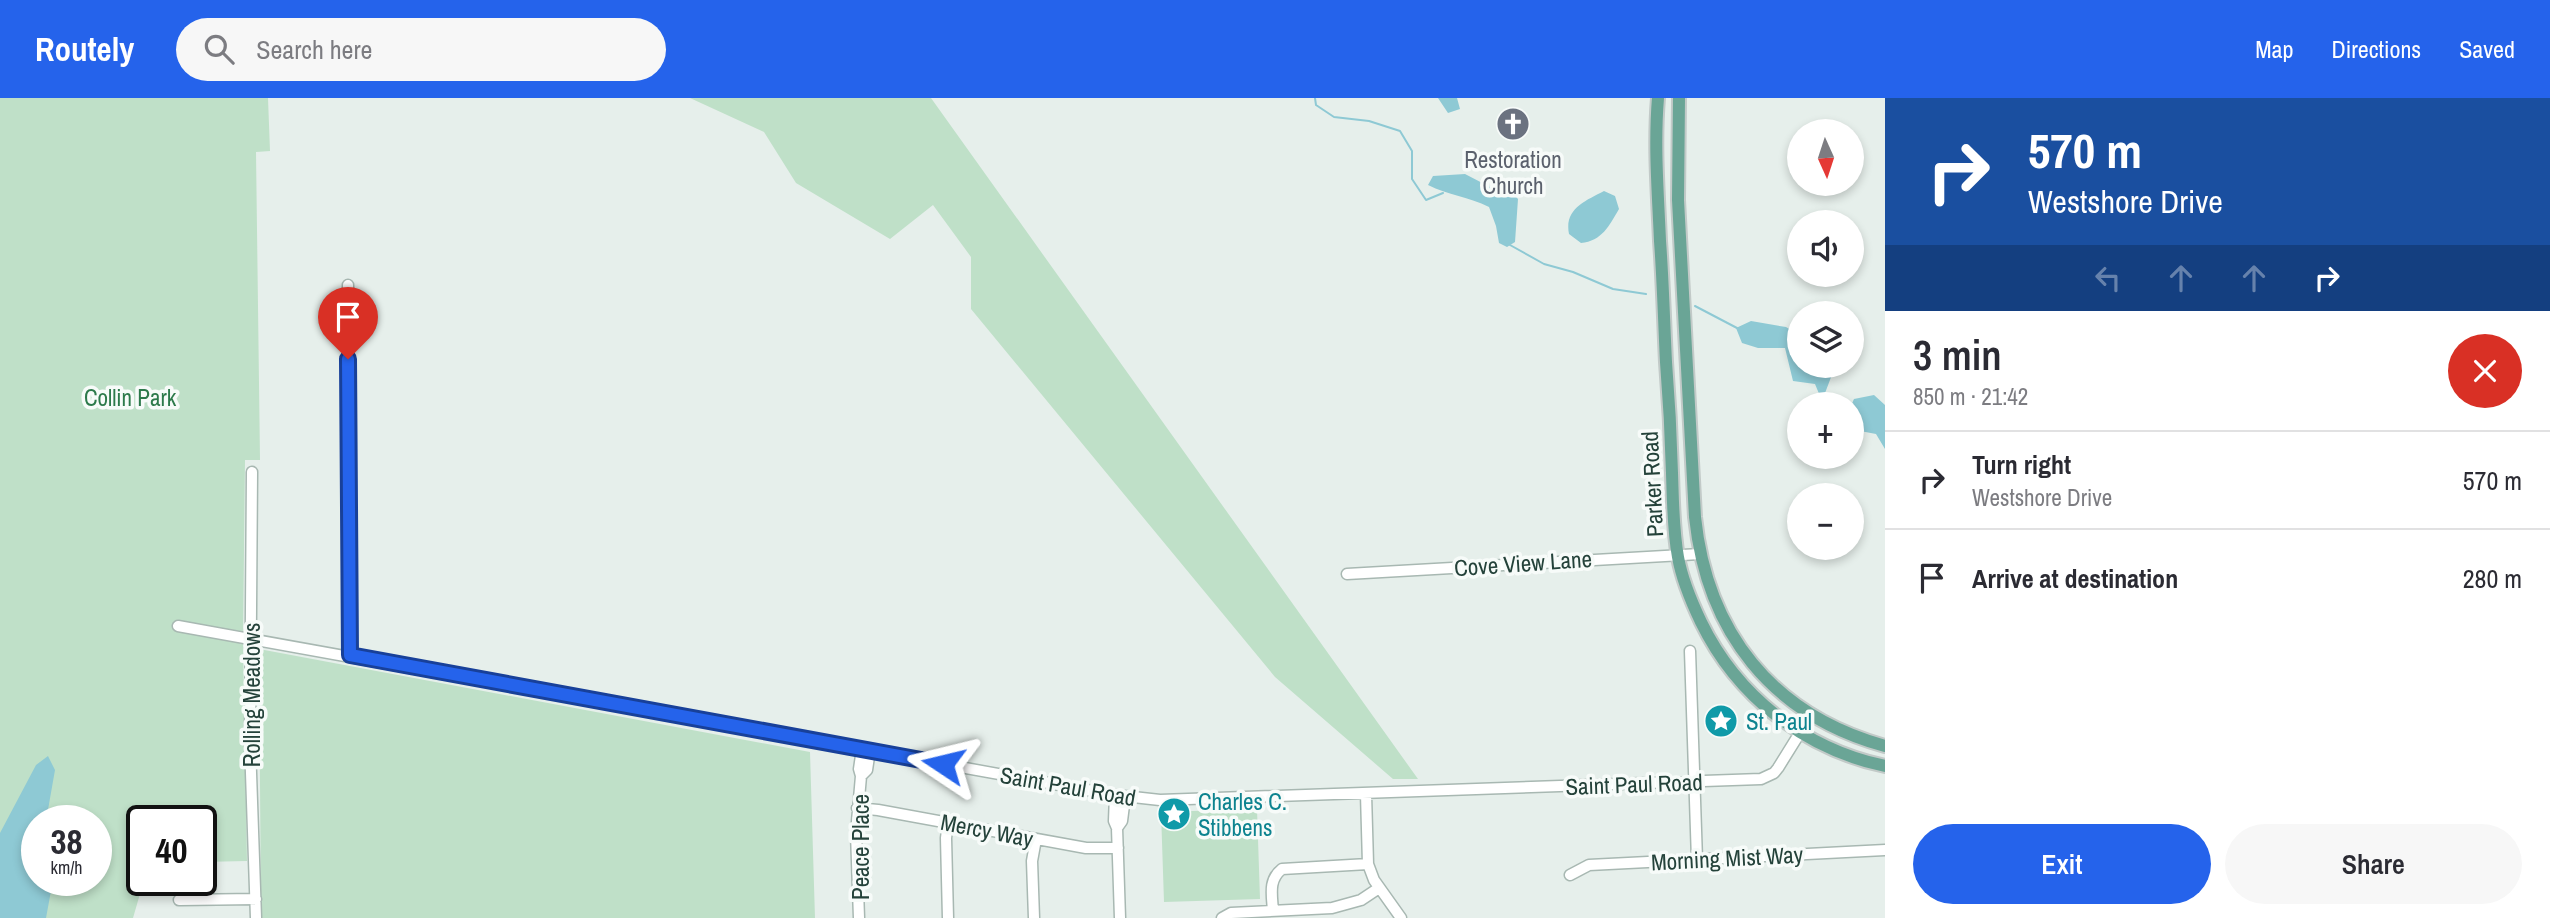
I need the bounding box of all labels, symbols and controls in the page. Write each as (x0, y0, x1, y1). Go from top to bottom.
search box (176, 18, 666, 81)
text: Routely (35, 27, 134, 71)
icon: search (200, 30, 238, 68)
text: Search here (256, 32, 372, 67)
text: Map (2255, 33, 2293, 65)
text: Directions (2331, 33, 2421, 65)
text: Saved (2459, 33, 2515, 65)
church icon: Restoration Church (1494, 105, 1532, 143)
text: 570 m (2028, 117, 2142, 183)
north arrow (1787, 119, 1864, 196)
map controls (1787, 119, 1864, 560)
icon: right (1913, 126, 2004, 217)
place label: Restoration Church (1464, 144, 1562, 201)
text: Westshore Drive (2028, 180, 2223, 223)
button: sound (1787, 210, 1864, 287)
icon: left (2089, 259, 2127, 297)
icon: ahead (2162, 259, 2200, 297)
icon: ahead (2235, 259, 2273, 297)
icon: right (2308, 259, 2346, 297)
pin (318, 287, 378, 359)
icon: arrive (329, 298, 367, 336)
button: layers (1787, 301, 1864, 378)
text: 3 min (1913, 327, 2002, 383)
button: close (2448, 334, 2522, 408)
text: 850 m · 21:42 (1913, 381, 2028, 412)
park label: Collin Park (84, 382, 177, 413)
button: + (1787, 392, 1864, 469)
street label: Parker Road (1634, 430, 1670, 538)
text: Turn right (1972, 447, 2071, 482)
icon: right (1913, 461, 1951, 499)
text: 570 m (2463, 463, 2522, 498)
text: Westshore Drive (1972, 482, 2112, 513)
button: − (1787, 483, 1864, 560)
street label: Cove View Lane (1453, 543, 1593, 583)
icon: arrive (1913, 559, 1951, 597)
text: Arrive at destination (1972, 561, 2178, 596)
text: 280 m (2463, 561, 2522, 596)
street label: Rolling Meadows (236, 623, 267, 767)
place icon: St. Paul (1702, 702, 1740, 740)
place label: St. Paul (1746, 706, 1812, 737)
position arrow (906, 727, 980, 801)
street label: Saint Paul Road (998, 759, 1138, 813)
street label: Saint Paul Road (1565, 766, 1703, 802)
place label: Charles C. Stibbens (1198, 786, 1287, 843)
street label: Peace Place (845, 794, 876, 900)
place icon: Charles C. Stibbens (1155, 795, 1193, 833)
speed limit sign: 40 (126, 805, 217, 896)
street label: Mercy Way (938, 806, 1036, 854)
text: 38 (51, 818, 82, 865)
button: Exit (1913, 824, 2211, 904)
button: Share (2225, 824, 2522, 904)
street label: Morning Mist Way (1650, 839, 1804, 877)
text: km/h (51, 855, 83, 880)

